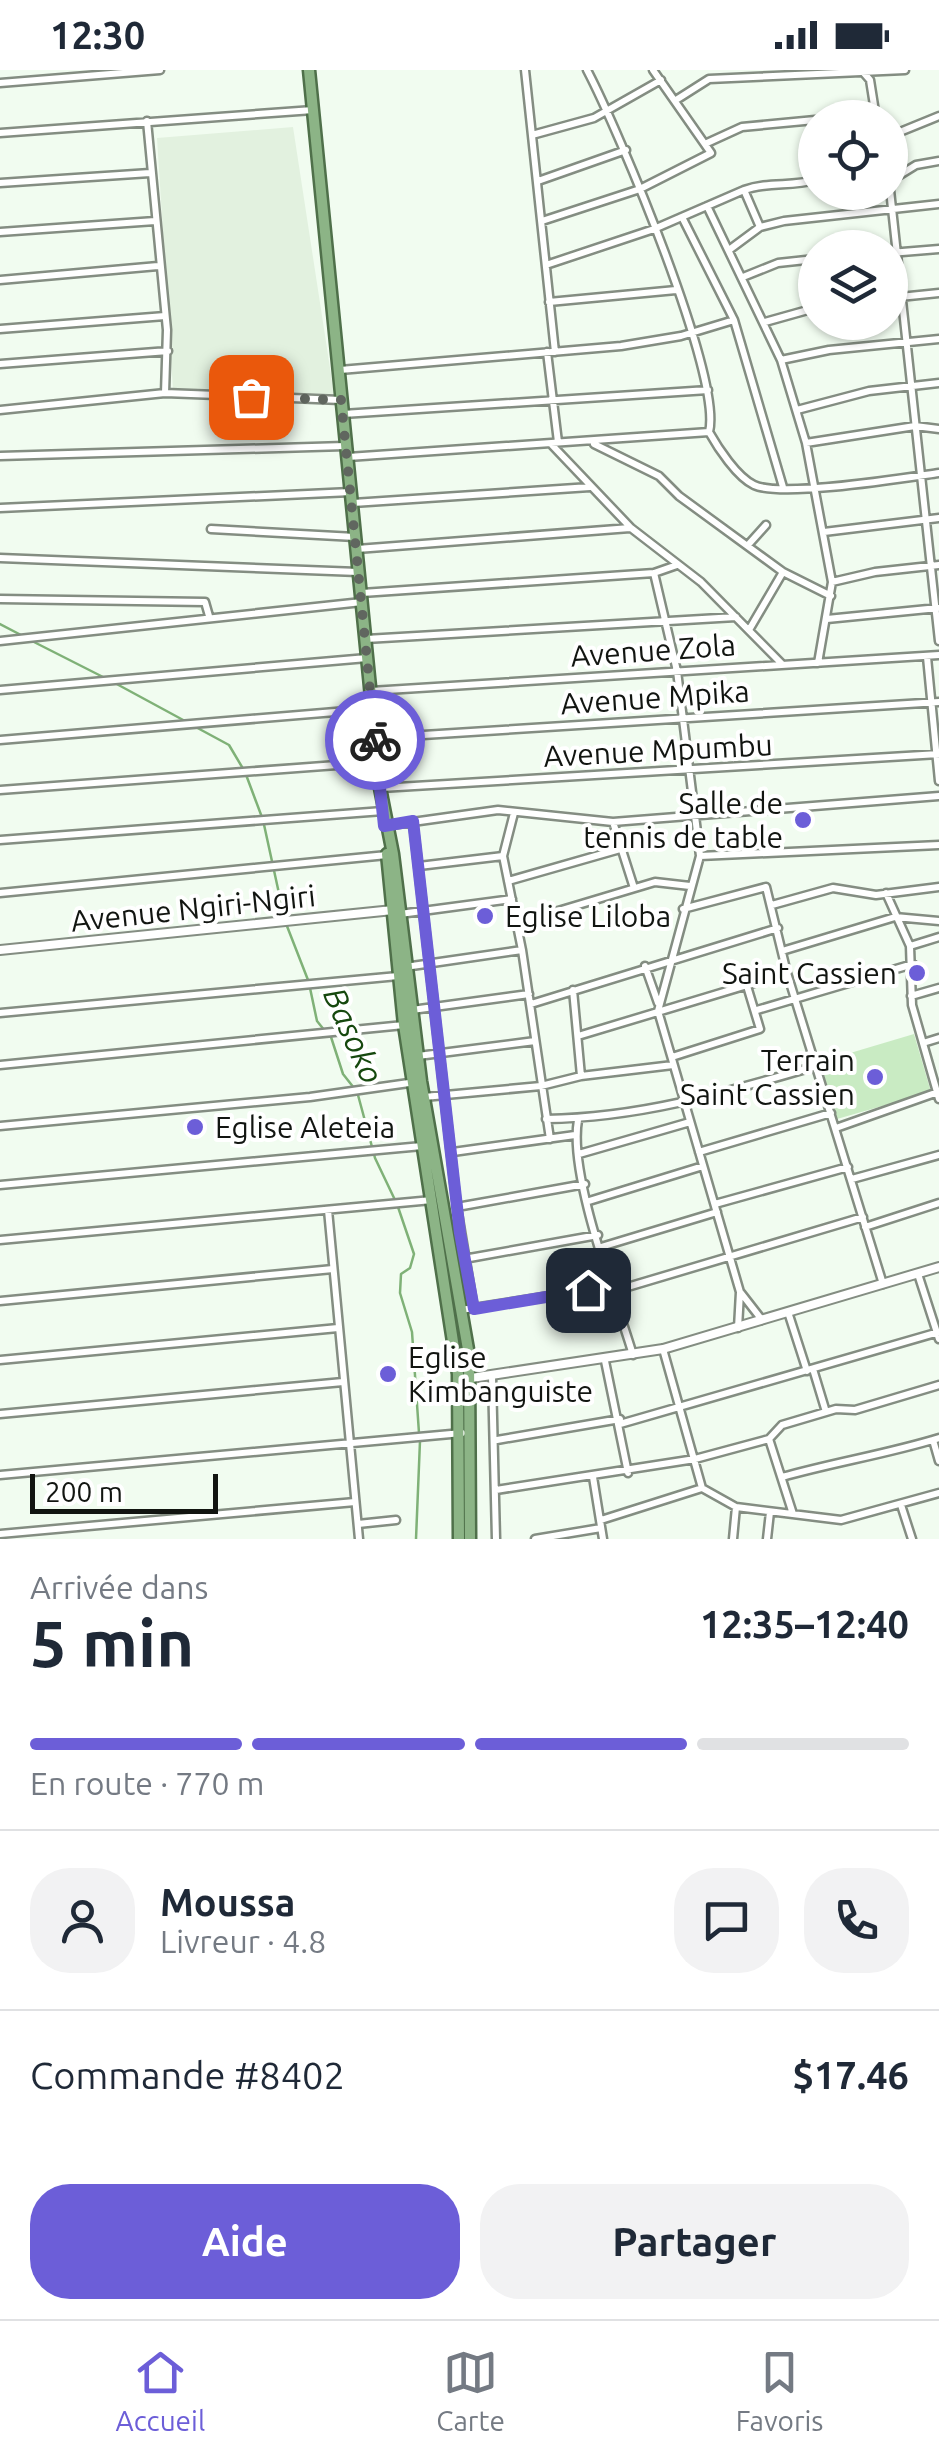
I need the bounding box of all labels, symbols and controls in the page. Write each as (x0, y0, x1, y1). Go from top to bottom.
text: 12:30 (50, 14, 145, 56)
map controls (798, 100, 908, 340)
button: locate (798, 100, 908, 210)
button: layers (798, 230, 908, 340)
pin (209, 355, 294, 440)
icon: bag (224, 370, 279, 425)
street label: Avenue Zola (569, 627, 737, 673)
street label: Avenue Mpika (559, 673, 751, 721)
courier (325, 690, 425, 790)
icon: bike (348, 713, 403, 768)
street label: Avenue Mpumbu (543, 727, 773, 773)
place label: Salle de tennis de table (583, 786, 783, 854)
marker: Salle de tennis de table (792, 809, 814, 831)
street label: Avenue Ngiri-Ngiri (69, 878, 317, 938)
place label: Eglise Liloba (505, 899, 671, 933)
marker: Eglise Liloba (474, 905, 496, 927)
place label: Saint Cassien (722, 956, 897, 990)
marker: Saint Cassien (906, 962, 928, 984)
water label: Basoko (317, 982, 391, 1088)
place label: Terrain Saint Cassien (680, 1043, 855, 1111)
marker: Terrain Saint Cassien (864, 1066, 886, 1088)
place label: Eglise Aleteia (215, 1110, 395, 1144)
marker: Eglise Aleteia (184, 1116, 206, 1138)
pin (546, 1248, 631, 1333)
icon: home (561, 1263, 616, 1318)
place label: Eglise Kimbanguiste (408, 1340, 593, 1408)
marker: Eglise Kimbanguiste (377, 1363, 399, 1385)
scale bar (30, 1469, 218, 1514)
text: 200 m (45, 1476, 123, 1507)
text: Arrivée dans (30, 1569, 208, 1605)
text: 12:35–12:40 (700, 1603, 909, 1645)
text: 5 min (30, 1606, 194, 1679)
text: En route · 770 m (30, 1765, 264, 1801)
button: person (30, 1868, 135, 1973)
button: chat (674, 1868, 779, 1973)
button: phone (804, 1868, 909, 1973)
text: Moussa (160, 1881, 295, 1923)
text: Livreur · 4.8 (160, 1923, 326, 1959)
text: Commande #8402 (30, 2054, 345, 2096)
text: $17.46 (792, 2054, 909, 2096)
button: Aide (30, 2184, 460, 2299)
button: Partager (480, 2184, 909, 2299)
tab: Accueil (116, 2345, 205, 2436)
tab: Carte (436, 2345, 505, 2436)
tab: Favoris (736, 2345, 823, 2436)

